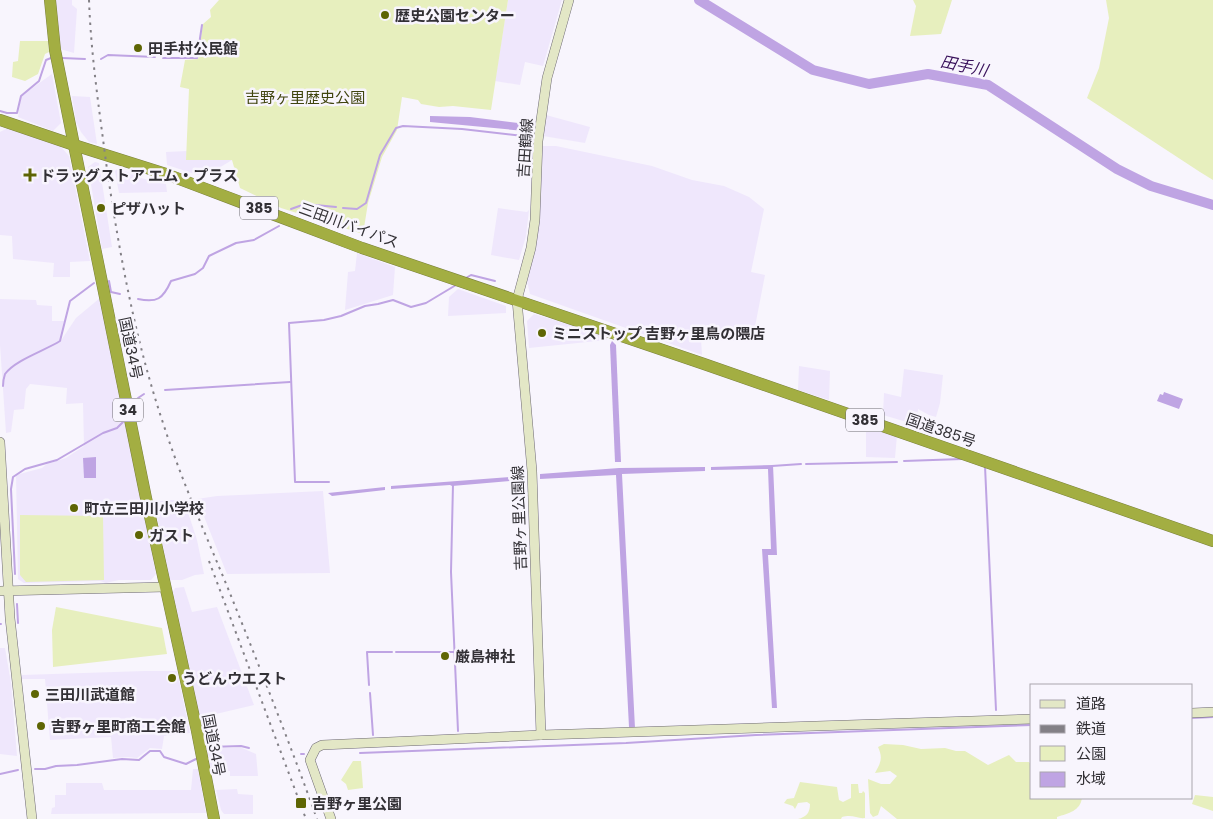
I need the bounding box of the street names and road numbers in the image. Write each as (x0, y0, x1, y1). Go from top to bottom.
street label: 吉田鶴線 (512, 117, 538, 179)
road number: 385 (240, 197, 278, 220)
street label: 三田川バイパス (296, 197, 402, 253)
street label: 国道34号 (114, 315, 148, 381)
road number: 34 (113, 398, 143, 422)
road number: 385 (846, 408, 884, 432)
street label: 国道385号 (903, 408, 979, 452)
street label: 吉野ヶ里公園線 (507, 465, 531, 571)
street label: 国道34号 (198, 712, 230, 778)

